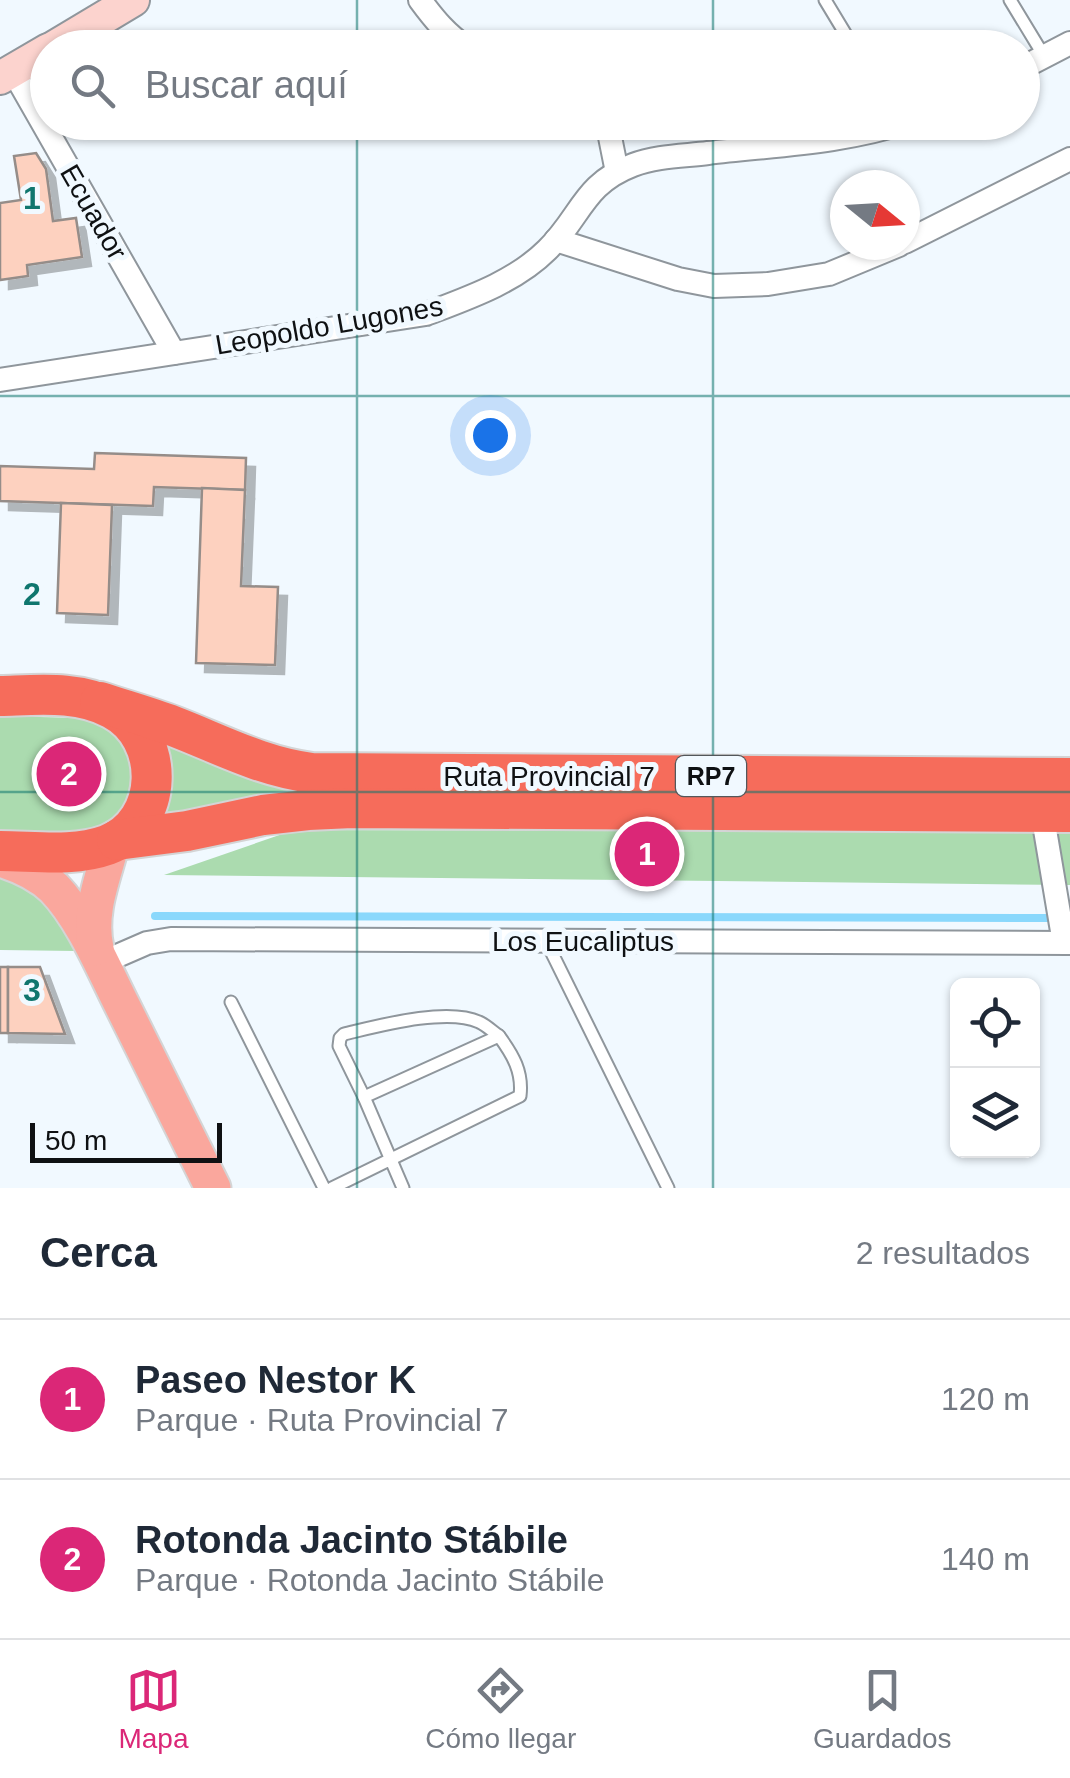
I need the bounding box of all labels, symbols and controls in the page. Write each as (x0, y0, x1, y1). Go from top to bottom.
search box (30, 30, 1040, 140)
icon: search (65, 58, 120, 113)
text: Buscar aquí (145, 64, 348, 106)
street label: Ecuador (54, 159, 133, 265)
north arrow (830, 170, 920, 260)
text: 1 (23, 180, 41, 216)
street label: Leopoldo Lugones (213, 290, 445, 361)
your location (465, 410, 516, 461)
text: 2 (23, 576, 41, 612)
pin: 2 (36, 736, 102, 812)
road number: RP7 (676, 756, 746, 796)
street label: Ruta Provincial 7 (443, 761, 655, 792)
pin: 1 (614, 816, 680, 892)
street label: Los Eucaliptus (492, 926, 674, 957)
text: 3 (23, 972, 41, 1008)
map controls (950, 978, 1040, 1158)
button: locate (950, 978, 1040, 1068)
button: layers (950, 1068, 1040, 1158)
scale bar (30, 1118, 222, 1162)
text: 50 m (45, 1125, 107, 1156)
text: Cerca (40, 1229, 157, 1276)
text: 2 resultados (856, 1235, 1030, 1271)
text: Paseo Nestor K (135, 1359, 416, 1401)
text: 1 (64, 1381, 81, 1417)
text: 120 m (941, 1381, 1030, 1417)
text: Parque · Ruta Provincial 7 (135, 1402, 509, 1438)
text: Rotonda Jacinto Stábile (135, 1519, 568, 1561)
text: 2 (64, 1541, 81, 1577)
text: 140 m (941, 1541, 1030, 1577)
text: Parque · Rotonda Jacinto Stábile (135, 1562, 605, 1598)
tab: Mapa (118, 1663, 188, 1755)
tab: Cómo llegar (425, 1663, 576, 1755)
tab: Guardados (813, 1663, 952, 1755)

